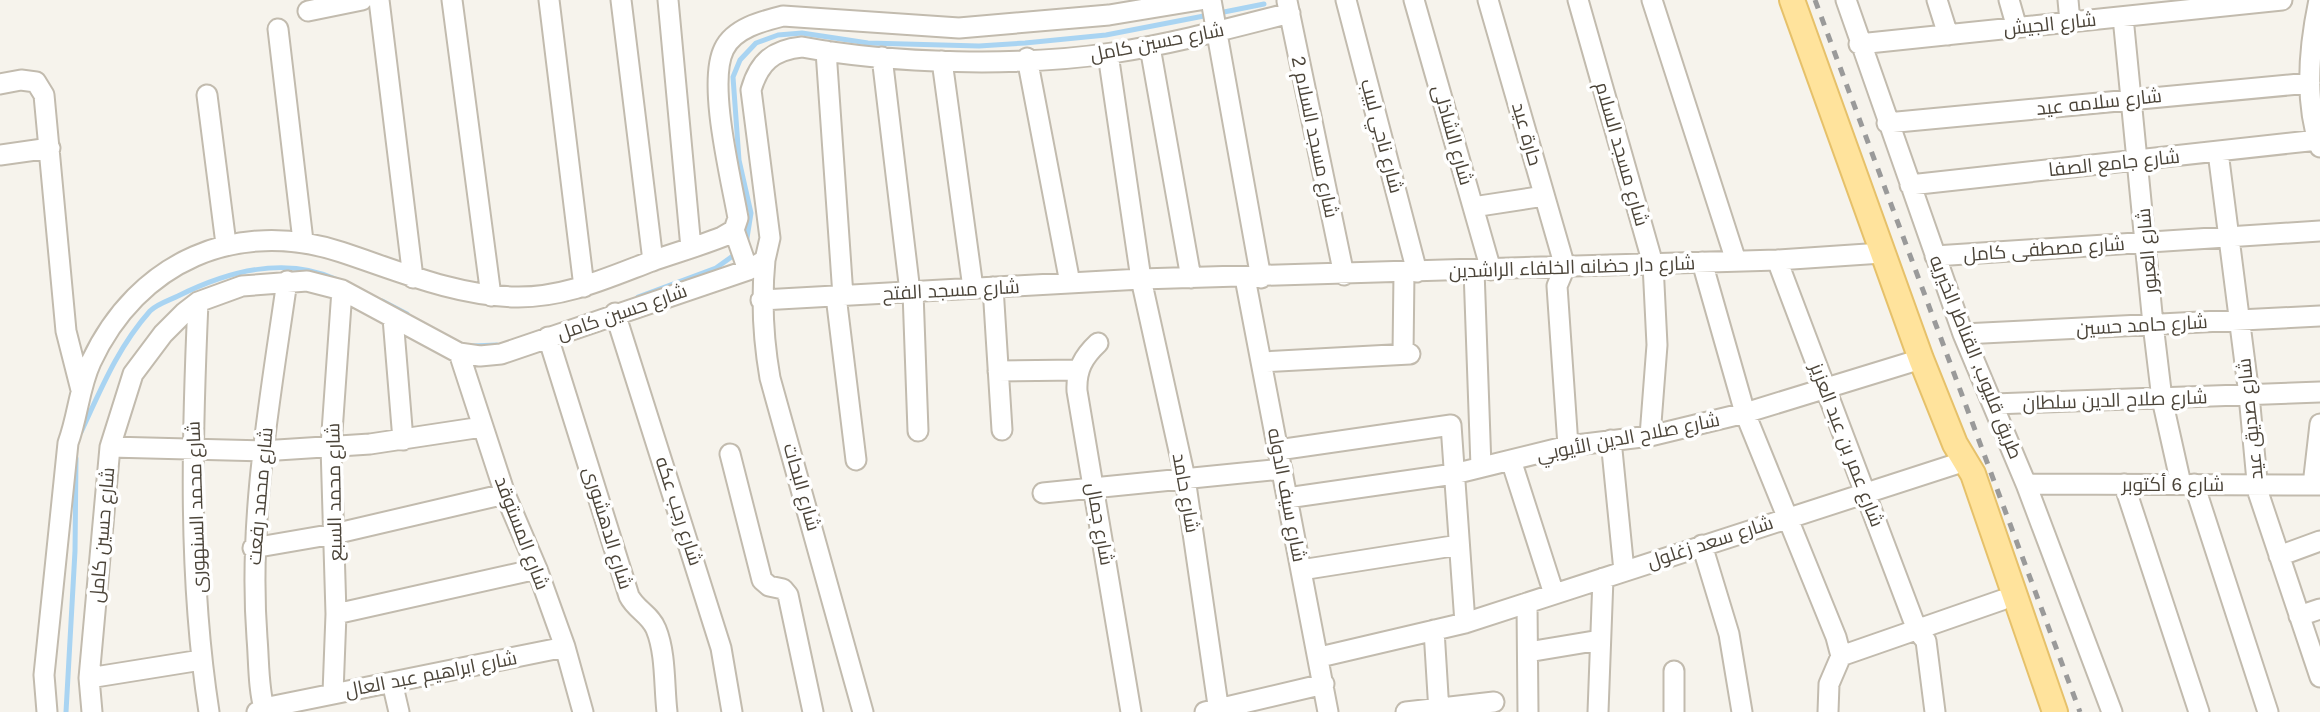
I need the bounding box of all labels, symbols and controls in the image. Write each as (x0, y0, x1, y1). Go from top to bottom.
street label: شارع الجيش (2003, 9, 2098, 42)
street label: شارع حسين كامل (1088, 19, 1226, 68)
street label: شارع مسجد السلام 2 (1285, 54, 1342, 220)
street label: شارع ناجي لبيب (1353, 77, 1407, 196)
street label: شارع مسجد السلام (1589, 80, 1653, 229)
street label: شارع الشاذلى (1426, 83, 1477, 188)
street label: شارع سلامه عيد (2035, 85, 2163, 122)
street label: حارة عيد (1507, 100, 1546, 168)
street label: شارع جامع الصفا (2047, 146, 2181, 183)
street label: شارع العبور (2133, 207, 2164, 296)
street label: شارع مصطفى كامل (1963, 233, 2126, 268)
street label: شارع دار حضانه الخلفاء الراشدين (1448, 252, 1696, 285)
street label: طريق قليوب, القناطر الخيريه (1924, 252, 2026, 463)
street label: شارع مسجد الفتح (882, 276, 1020, 307)
street label: شارع حسين كامل (554, 280, 691, 347)
street label: شارع حامد حسين (2076, 311, 2208, 342)
street label: شارع صديق عيد (2233, 357, 2270, 481)
street label: شارع عمر بن عبد العزيز (1803, 359, 1888, 531)
street label: شارع صلاح الدين سلطان (2022, 386, 2208, 417)
street label: شارع صلاح الدين الأيوبي (1535, 409, 1722, 469)
street label: شارع محمد السنهورى (183, 421, 212, 593)
street label: شارع محمد السبع (322, 423, 349, 561)
street label: شارع محمد رفعت (244, 426, 279, 566)
street label: شارع سيف الدوله (1261, 426, 1310, 564)
street label: شارع البحات (777, 441, 825, 534)
street label: شارع حامد (1166, 451, 1203, 535)
street label: شارع رجب عكه (649, 454, 706, 569)
street label: شارع الدهشورى (577, 464, 637, 593)
street label: شارع حسين كامل (86, 466, 121, 604)
street label: شارع المستوقد (488, 473, 553, 594)
street label: شارع 6 أكتوبر (2121, 473, 2224, 498)
street label: شارع جمال (1079, 481, 1118, 568)
street label: شارع سعد زغلول (1644, 512, 1776, 575)
street label: شارع ابراهيم عبد العال (343, 647, 519, 704)

